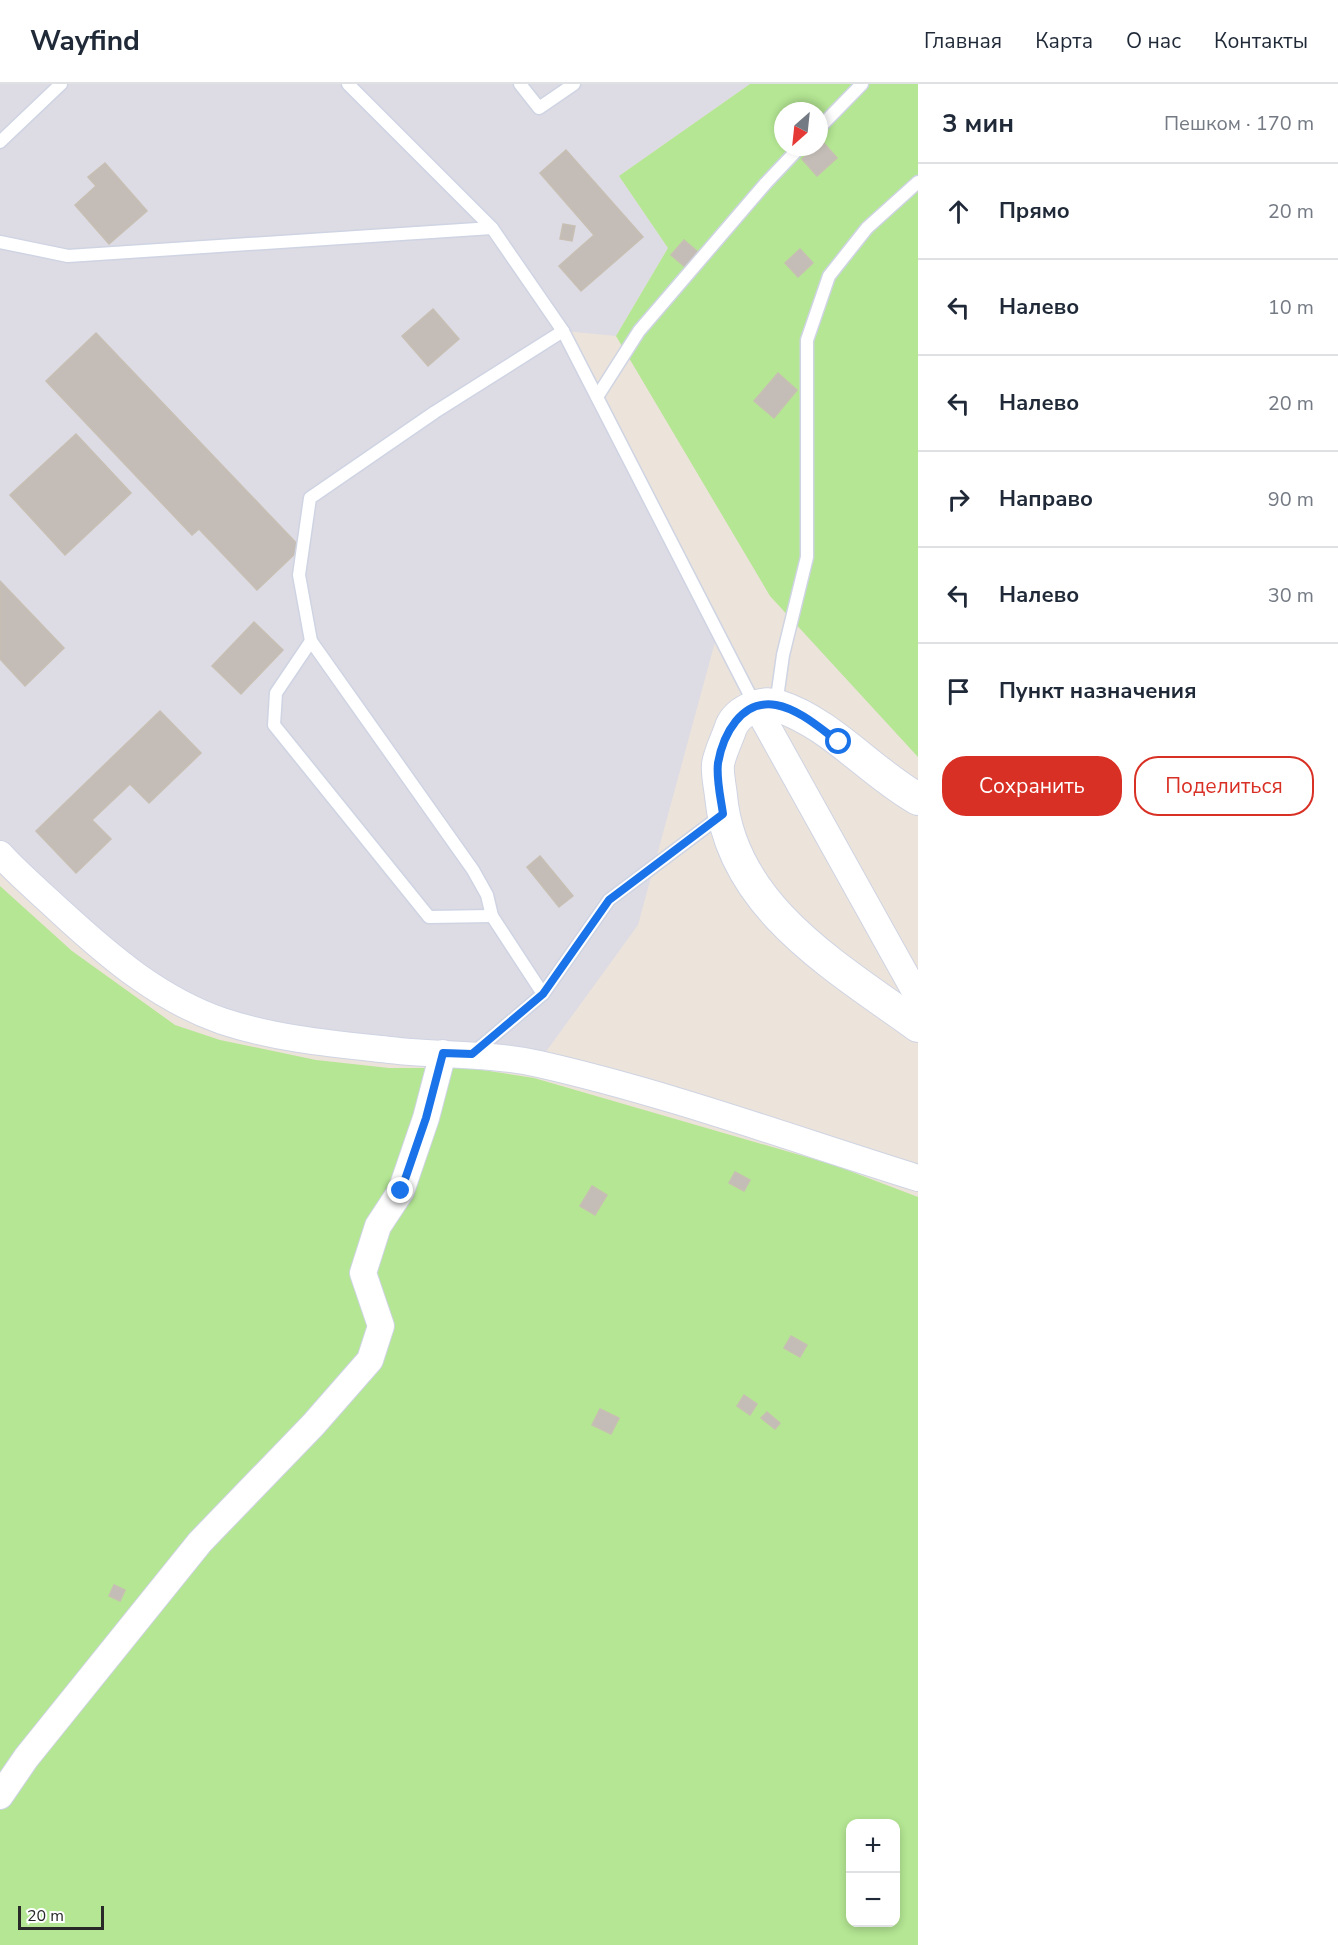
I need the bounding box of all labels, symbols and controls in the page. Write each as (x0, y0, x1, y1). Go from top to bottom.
text: Wayfind (30, 22, 140, 60)
text: Главная (924, 27, 1002, 55)
text: Карта (1035, 27, 1093, 55)
text: О нас (1126, 27, 1181, 55)
text: Контакты (1214, 27, 1308, 55)
north arrow (774, 102, 828, 156)
text: 3 мин (942, 106, 1014, 141)
text: Пешком · 170 m (1164, 110, 1314, 137)
icon: ahead (942, 195, 975, 228)
text: Прямо (999, 196, 1070, 226)
text: 20 m (1268, 198, 1314, 225)
icon: left (942, 291, 975, 324)
text: Налево (999, 292, 1079, 322)
text: 10 m (1268, 294, 1314, 321)
icon: left (942, 387, 975, 420)
text: Налево (999, 388, 1079, 418)
text: 20 m (1268, 390, 1314, 417)
icon: right (942, 483, 975, 516)
text: Направо (999, 484, 1093, 514)
text: 90 m (1268, 486, 1314, 513)
icon: left (942, 579, 975, 612)
text: Налево (999, 580, 1079, 610)
text: 30 m (1268, 582, 1314, 609)
icon: arrive (942, 675, 975, 708)
text: Пункт назначения (999, 676, 1197, 706)
route start (825, 728, 851, 754)
button: Сохранить (942, 756, 1122, 816)
button: Поделиться (1134, 756, 1314, 816)
route end (387, 1177, 413, 1203)
map controls (846, 1819, 900, 1927)
button: + (846, 1819, 900, 1873)
button: − (846, 1873, 900, 1927)
scale bar (18, 1903, 104, 1930)
text: 20 m (27, 1905, 64, 1927)

